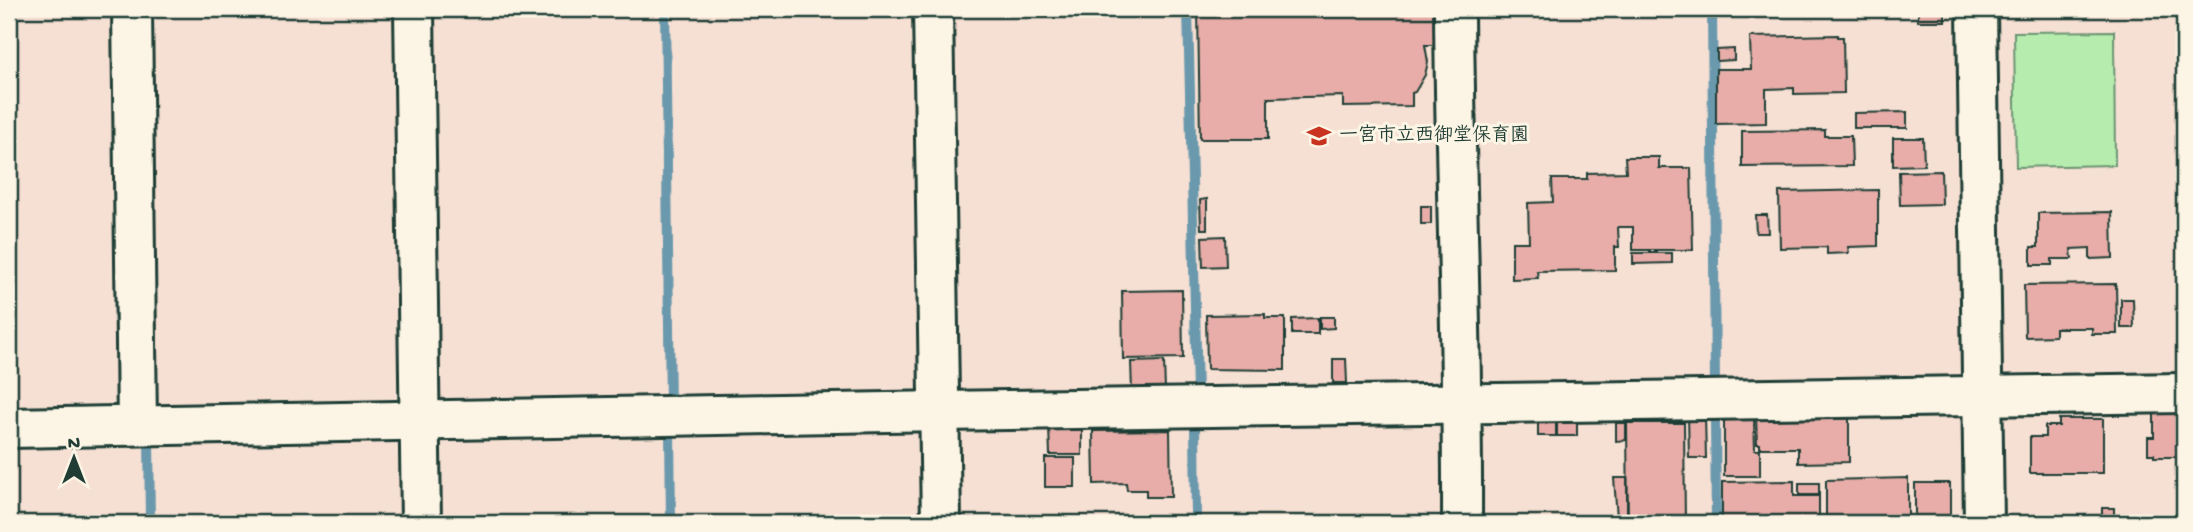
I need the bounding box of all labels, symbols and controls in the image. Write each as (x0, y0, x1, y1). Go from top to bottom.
school or university icon: 一宮市立西御堂保育園 (1305, 122, 1333, 150)
place label: 一宮市立西御堂保育園 (1339, 124, 1529, 148)
north arrow (38, 424, 108, 494)
text: N (68, 433, 80, 456)

